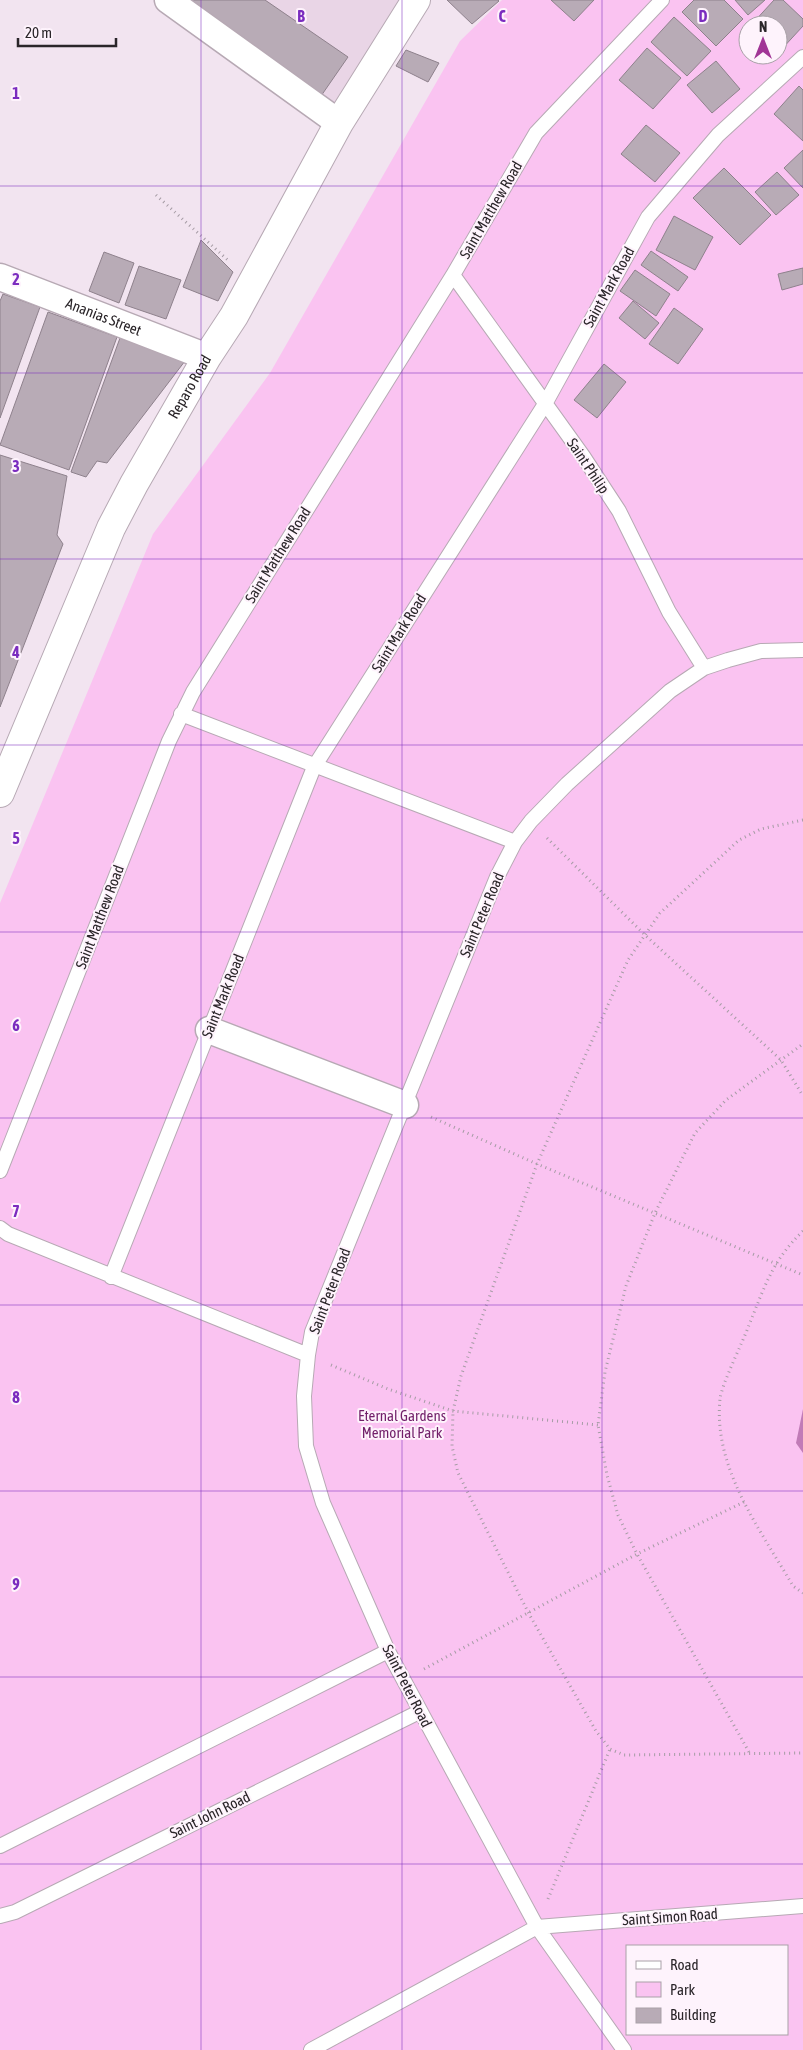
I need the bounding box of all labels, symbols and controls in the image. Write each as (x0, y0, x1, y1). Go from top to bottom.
text: B (297, 7, 305, 25)
text: C (498, 7, 506, 25)
text: D (699, 7, 708, 25)
scale bar (18, 15, 115, 47)
north arrow (738, 15, 788, 65)
text: N (759, 19, 767, 35)
text: 20 m (25, 24, 52, 41)
text: 1 (12, 84, 20, 102)
street label: Saint Matthew Road (456, 158, 525, 261)
street label: Saint Mark Road (580, 244, 638, 330)
text: 2 (12, 270, 20, 288)
street label: Ananias Street (63, 294, 144, 339)
street label: Reparo Road (164, 352, 214, 421)
street label: Saint Philip (564, 435, 613, 497)
text: 3 (12, 457, 20, 475)
street label: Saint Matthew Road (241, 504, 314, 606)
street label: Saint Mark Road (368, 590, 429, 675)
text: 4 (11, 643, 20, 661)
text: 5 (12, 829, 20, 847)
street label: Saint Matthew Road (72, 863, 127, 971)
street label: Saint Peter Road (456, 870, 507, 960)
street label: Saint Mark Road (198, 951, 247, 1040)
text: 6 (12, 1016, 20, 1034)
text: 7 (12, 1202, 20, 1220)
street label: Saint Peter Road (305, 1246, 354, 1336)
text: 8 (12, 1388, 20, 1406)
park label: Eternal Gardens Memorial Park (358, 1407, 446, 1441)
text: 9 (12, 1575, 20, 1593)
street label: Saint Peter Road (379, 1642, 436, 1730)
street label: Saint John Road (167, 1788, 253, 1841)
street label: Saint Simon Road (622, 1905, 718, 1928)
legend (626, 1945, 788, 2035)
text: Road (670, 1956, 699, 1973)
text: Park (670, 1981, 695, 1998)
text: Building (670, 2006, 716, 2023)

